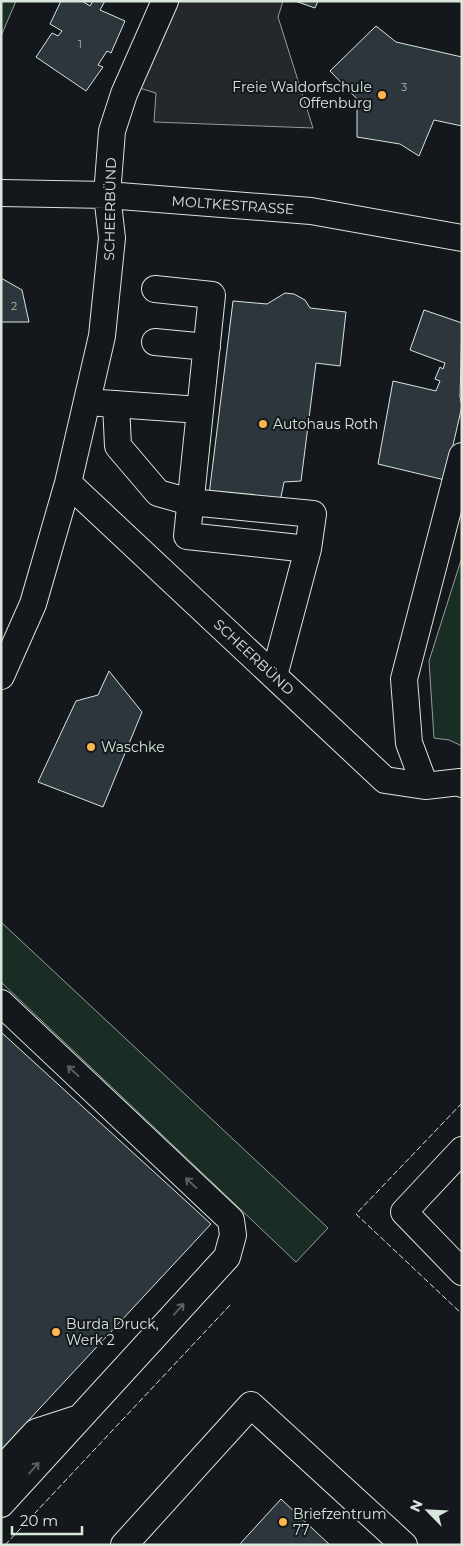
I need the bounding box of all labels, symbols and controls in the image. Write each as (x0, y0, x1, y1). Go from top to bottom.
house number: 1 (78, 37, 82, 51)
place label: Freie Waldorfschule Offenburg (232, 78, 372, 112)
house number: 3 (401, 80, 407, 94)
marker: Freie Waldorfschule Offenburg (376, 89, 388, 101)
street label: SCHEERBÜND (100, 157, 120, 261)
street label: MOLTKESTRASSE (171, 192, 295, 218)
house number: 2 (11, 299, 17, 313)
place label: Autohaus Roth (273, 415, 378, 433)
marker: Autohaus Roth (257, 418, 269, 430)
street label: SCHEERBÜND (210, 615, 298, 699)
place label: Waschke (101, 738, 165, 756)
marker: Waschke (85, 741, 97, 753)
one-way arrow (67, 1065, 80, 1077)
one-way arrow (185, 1177, 198, 1189)
one-way arrow (173, 1303, 185, 1316)
place label: Burda Druck, Werk 2 (66, 1315, 159, 1349)
marker: Burda Druck, Werk 2 (50, 1326, 62, 1338)
one-way arrow (28, 1461, 40, 1474)
north arrow (403, 1486, 453, 1536)
text: N (406, 1497, 427, 1515)
scale bar (12, 1504, 82, 1536)
place label: Briefzentrum 77 (293, 1505, 387, 1539)
text: 20 m (20, 1511, 58, 1530)
marker: Briefzentrum 77 (277, 1516, 289, 1528)

